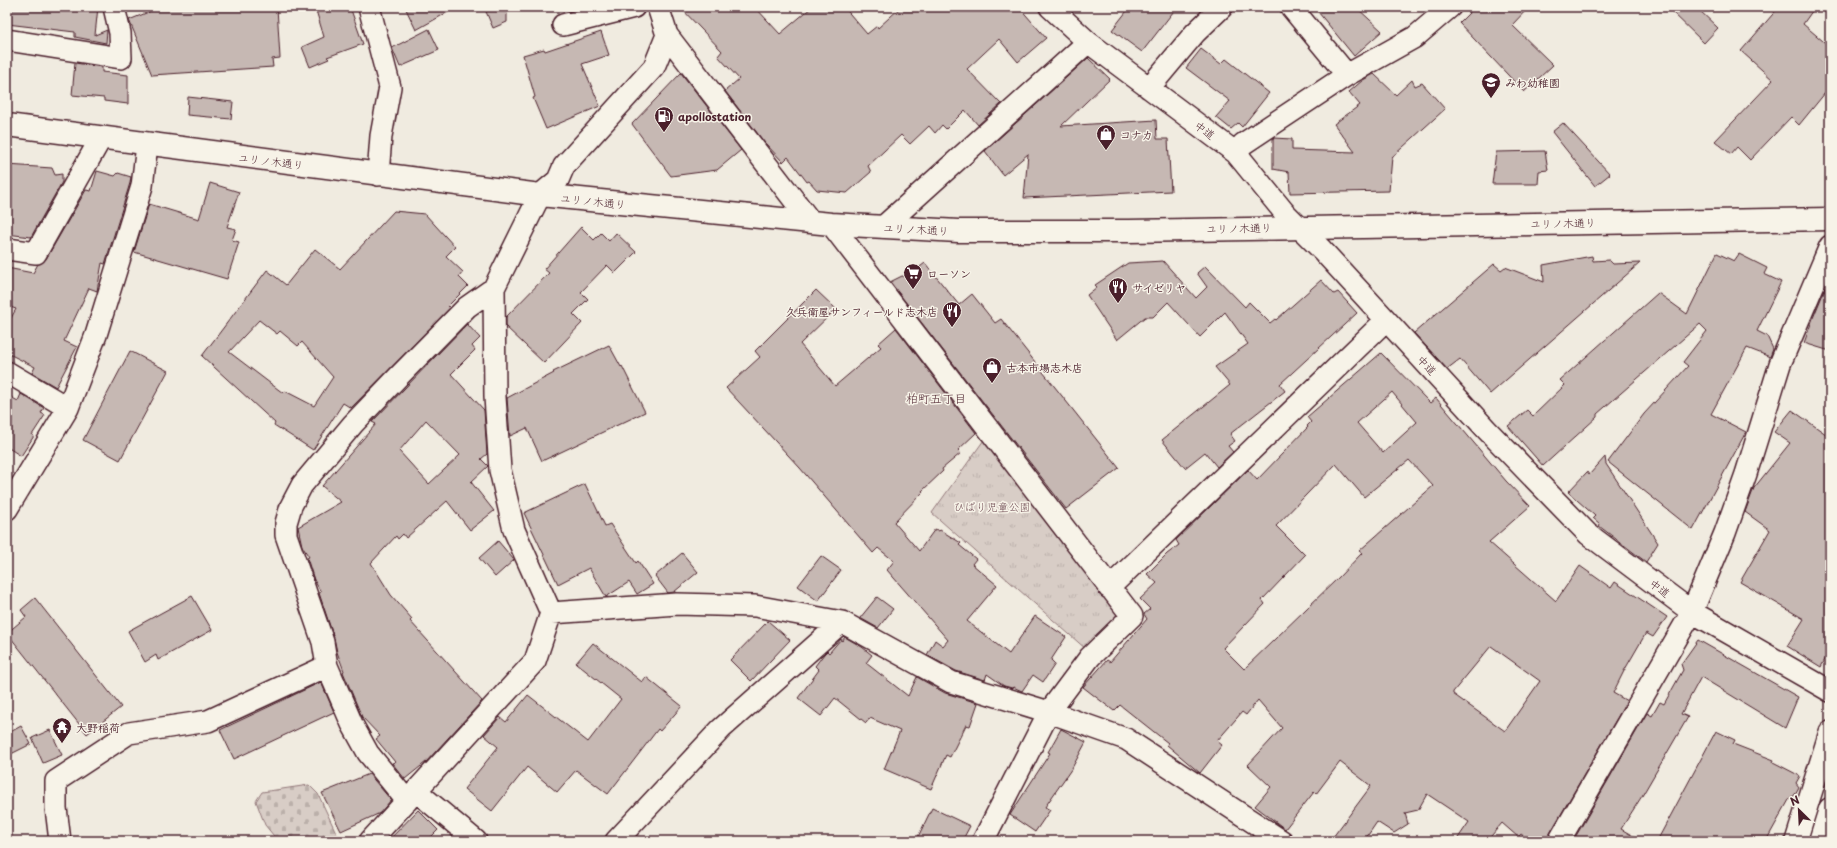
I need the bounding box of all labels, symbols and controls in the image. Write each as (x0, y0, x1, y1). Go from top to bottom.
school or university icon: みわ幼稚園 (1480, 71, 1502, 99)
place label: みわ幼稚園 (1505, 74, 1560, 91)
fuel station icon: apollostation (653, 105, 675, 133)
place label: apollostation (678, 108, 751, 125)
street label: 中道 (1191, 117, 1219, 143)
shop icon: コナカ (1095, 123, 1117, 151)
place label: コナカ (1120, 126, 1153, 143)
street label: ユリノ木通り (237, 149, 305, 173)
street label: ユリノ木通り (559, 189, 627, 213)
street label: ユリノ木通り (1530, 214, 1596, 232)
street label: ユリノ木通り (883, 219, 949, 239)
street label: ユリノ木通り (1206, 219, 1272, 237)
supermarket icon: ローソン (902, 262, 924, 290)
place label: ローソン (927, 265, 971, 282)
restaurant icon: サイゼリヤ (1107, 276, 1129, 304)
place label: サイゼリヤ (1132, 279, 1186, 296)
restaurant icon: 久兵衛屋サンフィールド志木店 (941, 300, 963, 328)
place label: 久兵衛屋サンフィールド志木店 (785, 303, 938, 320)
street label: 中道 (1413, 351, 1441, 379)
shop icon: 古本市場志木店 (981, 356, 1003, 384)
place label: 古本市場志木店 (1006, 359, 1083, 376)
district label: 柏町五丁目 (906, 389, 966, 407)
park label: ひばり児童公園 (954, 498, 1031, 515)
street label: 中道 (1646, 575, 1674, 601)
temple icon: 大野稲荷 (51, 716, 73, 744)
place label: 大野稲荷 (76, 719, 120, 736)
north arrow (1779, 790, 1819, 830)
text: N (1787, 791, 1802, 810)

